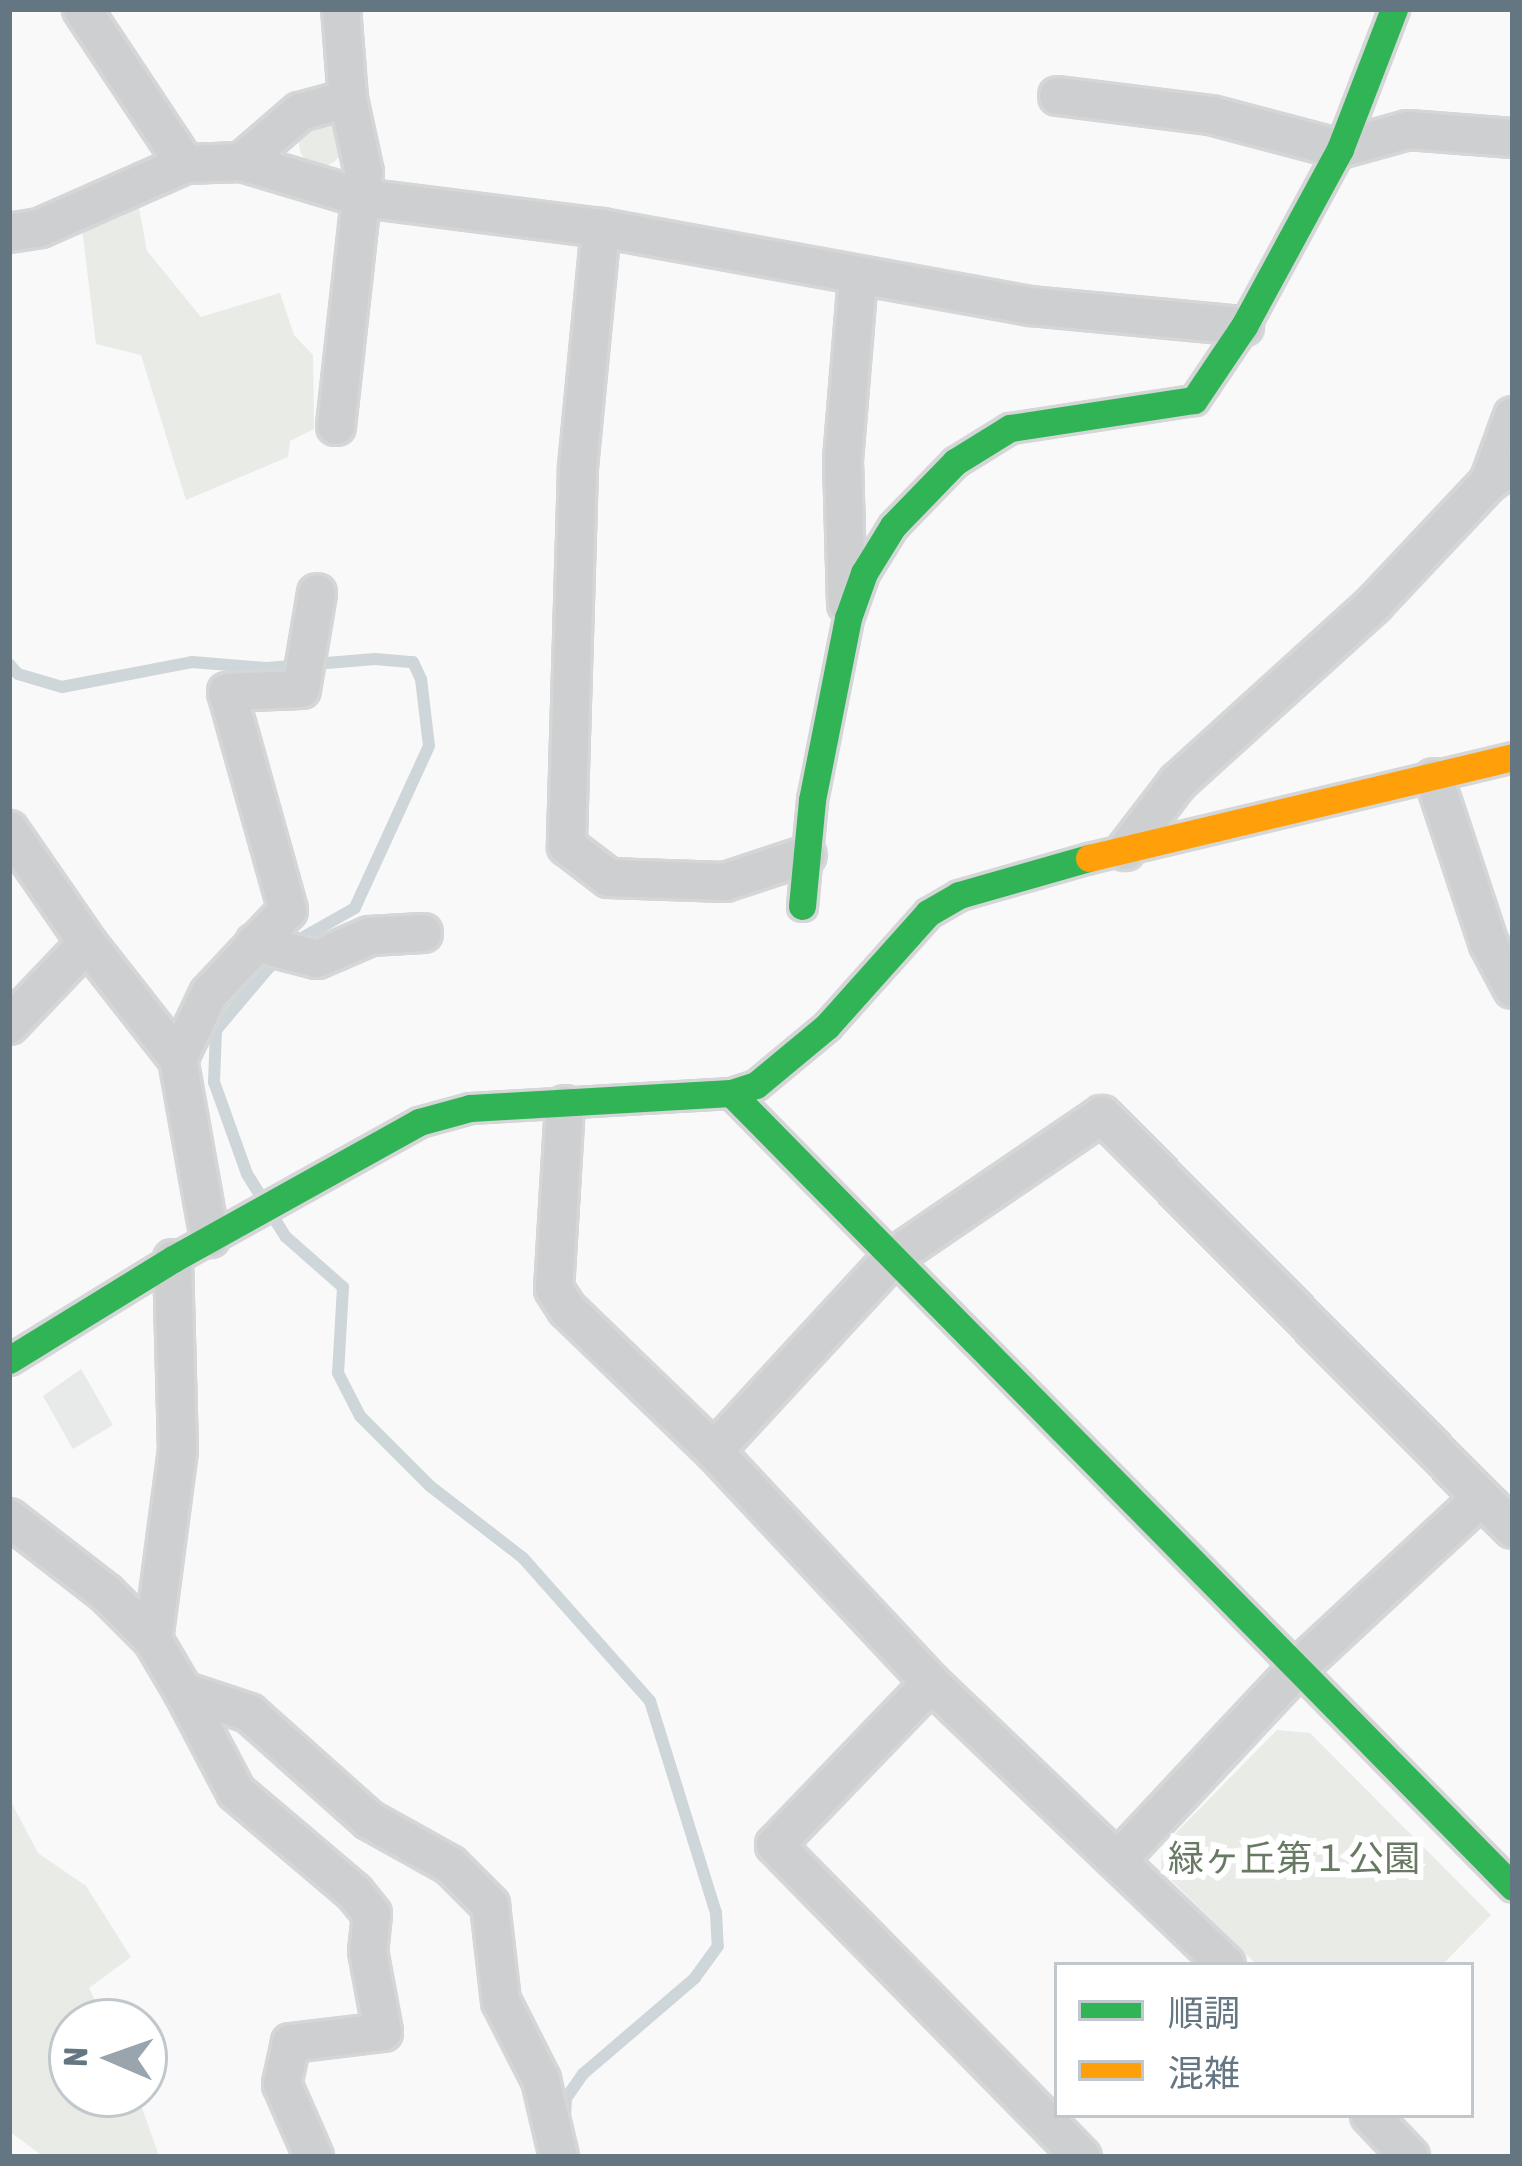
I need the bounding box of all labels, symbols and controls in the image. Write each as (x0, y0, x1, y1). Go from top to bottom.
park label: 緑ヶ丘第１公園 (1168, 1837, 1420, 1881)
legend (1054, 1962, 1474, 2118)
text: 順調 (1168, 1992, 1240, 2034)
north arrow (48, 1998, 168, 2118)
text: N (56, 2046, 94, 2067)
text: 混雑 (1168, 2052, 1240, 2094)

